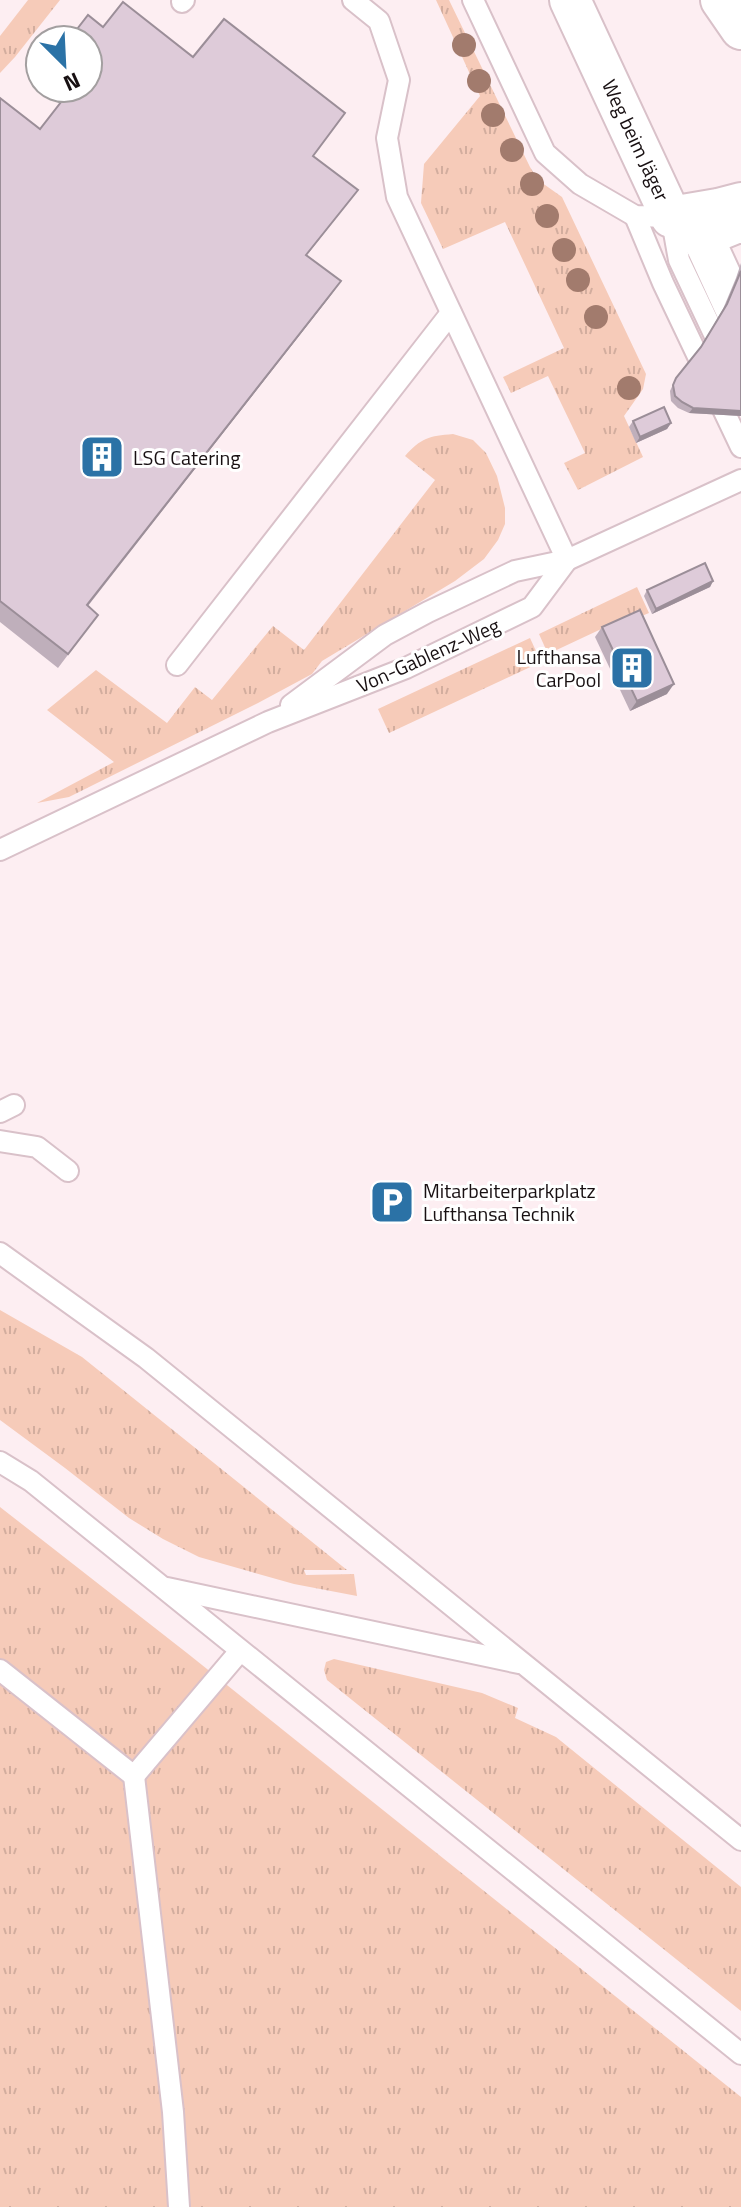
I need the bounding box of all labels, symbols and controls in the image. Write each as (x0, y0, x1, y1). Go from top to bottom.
north arrow (24, 24, 104, 104)
text: N (58, 64, 86, 101)
street label: Weg beim Jäger (594, 74, 678, 206)
building icon: LSG Catering (78, 433, 126, 481)
place label: LSG Catering (133, 442, 240, 473)
street label: Von-Gablenz-Weg (351, 610, 505, 700)
place label: Lufthansa CarPool (516, 641, 601, 695)
building icon: Lufthansa CarPool (608, 644, 656, 692)
place label: Mitarbeiterparkplatz Lufthansa Technik (423, 1175, 596, 1229)
parking icon: Mitarbeiterparkplatz Lufthansa Technik (368, 1178, 416, 1226)

